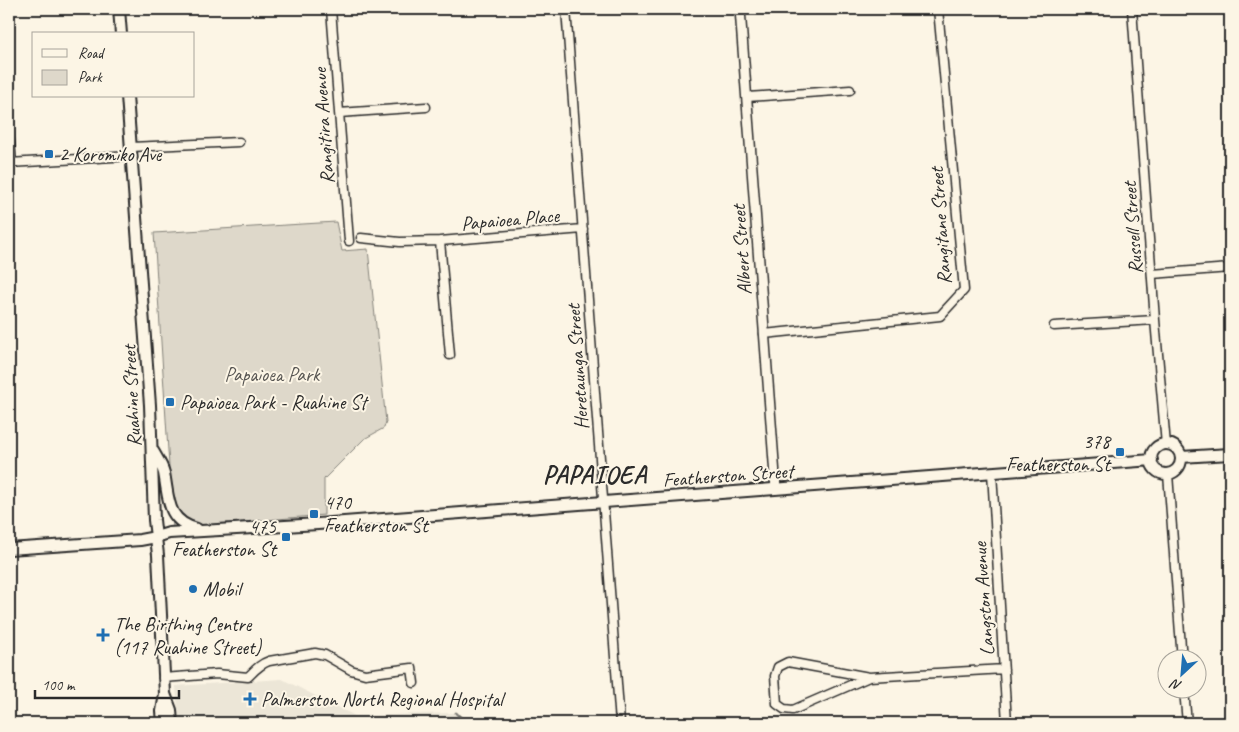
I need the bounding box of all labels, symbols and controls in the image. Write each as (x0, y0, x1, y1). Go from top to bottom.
legend (32, 32, 195, 98)
text: Road (78, 44, 105, 63)
street label: Rangitira Avenue (307, 66, 340, 185)
text: Park (78, 68, 103, 87)
place label: 2 Koromiko Ave (59, 142, 163, 167)
marker: 2 Koromiko Ave (43, 148, 55, 160)
street label: Rangitane Street (924, 164, 957, 285)
street label: Russell Street (1117, 179, 1148, 275)
street label: Albert Street (726, 202, 757, 296)
street label: Papaioea Place (460, 203, 562, 236)
street label: Heretaunga Street (560, 301, 594, 431)
street label: Ruahine Street (116, 342, 147, 448)
park label: Papaioea Park (225, 362, 321, 387)
place label: Papaioea Park - Ruahine St (180, 390, 370, 415)
marker: Papaioea Park - Ruahine St (164, 396, 176, 408)
place label: 378 Featherston St (1006, 429, 1112, 477)
marker: 378 Featherston St (1114, 446, 1126, 458)
street label: Featherston Street (662, 458, 797, 493)
district label: PAPAIOEA (543, 459, 648, 491)
place label: 470 Featherston St (324, 490, 430, 538)
marker: 470 Featherston St (308, 508, 320, 520)
place label: 475 Featherston St (172, 514, 278, 562)
marker: 475 Featherston St (280, 531, 292, 543)
street label: Langston Avenue (967, 540, 1000, 656)
place label: Mobil (203, 577, 244, 602)
marker: Mobil (187, 583, 199, 595)
place label: The Birthing Centre (117 Ruahine Street) (114, 612, 263, 660)
marker: The Birthing Centre (117 Ruahine Street) (96, 628, 110, 642)
north arrow (1156, 650, 1206, 700)
scale bar (35, 667, 179, 699)
text: N (1167, 675, 1184, 695)
text: 100 m (42, 676, 76, 695)
place label: Palmerston North Regional Hospital (261, 687, 506, 712)
marker: Palmerston North Regional Hospital (243, 692, 257, 706)

